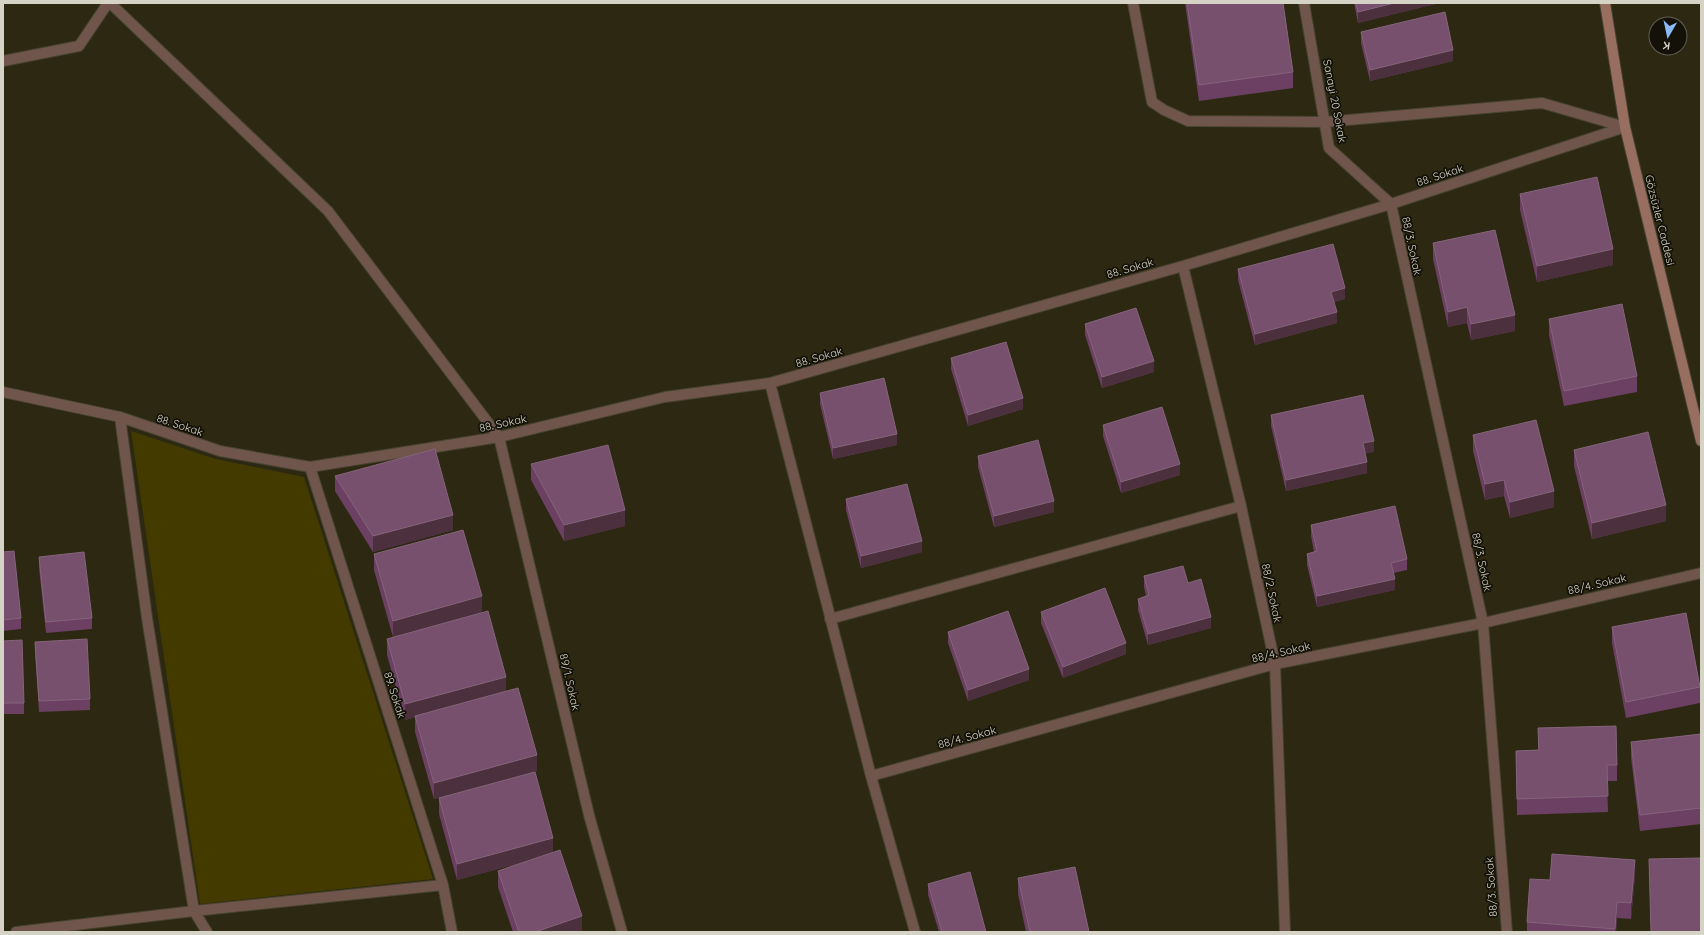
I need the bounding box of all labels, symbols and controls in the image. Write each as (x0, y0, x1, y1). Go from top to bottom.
north arrow (1648, 16, 1688, 56)
text: K (1662, 38, 1671, 53)
street label: Sanayi 20 Sokak (1320, 58, 1350, 144)
street label: 88. Sokak (1415, 161, 1465, 189)
street label: Gözsüzler Caddesi (1642, 173, 1678, 267)
street label: 88/3. Sokak (1399, 215, 1425, 277)
street label: 88. Sokak (1105, 255, 1155, 281)
street label: 88. Sokak (794, 344, 844, 370)
street label: 88. Sokak (155, 411, 205, 439)
street label: 88. Sokak (478, 411, 528, 435)
street label: 88/3. Sokak (1469, 531, 1495, 593)
street label: 88/2. Sokak (1259, 562, 1285, 624)
street label: 88/4. Sokak (1566, 570, 1628, 598)
street label: 88/4. Sokak (1250, 638, 1312, 666)
street label: 89/1. Sokak (557, 652, 583, 712)
street label: 89. Sokak (381, 670, 409, 720)
street label: 88/4. Sokak (936, 722, 998, 751)
street label: 88/3. Sokak (1482, 857, 1500, 917)

